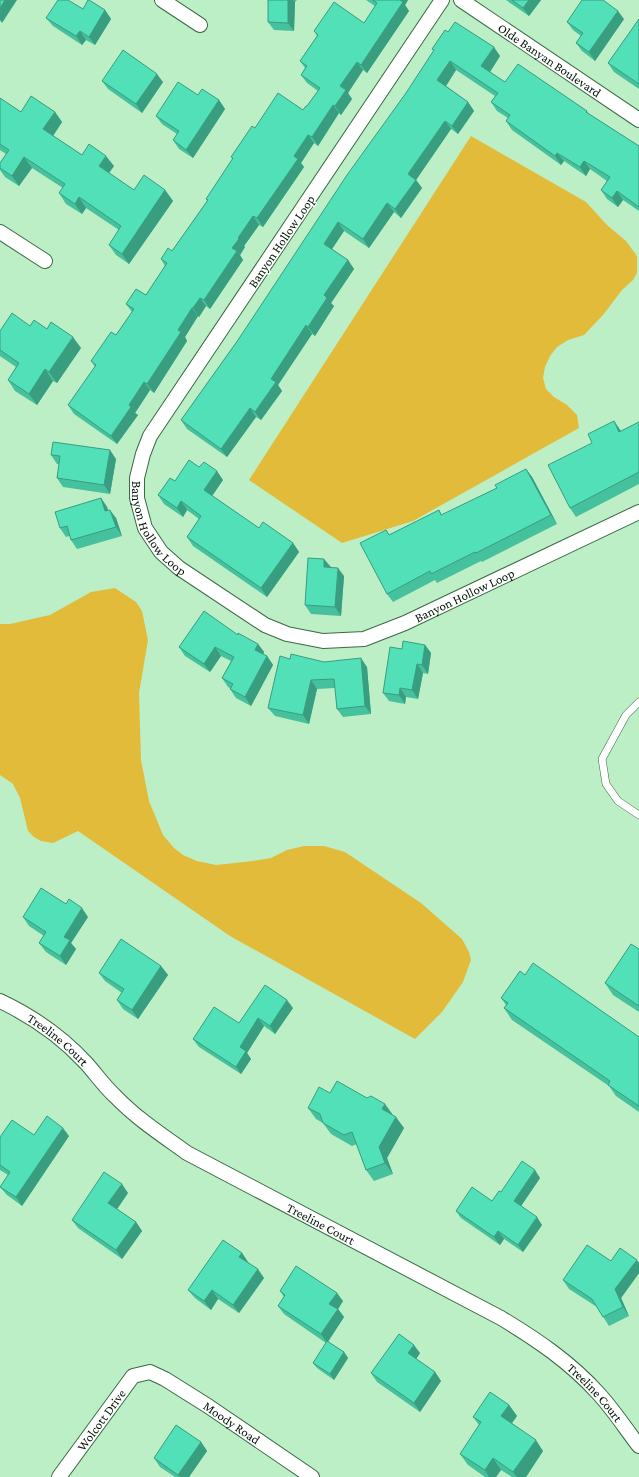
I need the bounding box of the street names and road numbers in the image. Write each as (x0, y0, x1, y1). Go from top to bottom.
street label: Olde Banyan Boulevard (495, 20, 604, 100)
street label: Banyon Hollow Loop (245, 192, 318, 290)
street label: Banyon Hollow Loop (129, 481, 189, 579)
street label: Banyon Hollow Loop (412, 565, 517, 625)
street label: Treeline Court (25, 1010, 92, 1069)
street label: Treeline Court (284, 1200, 358, 1248)
street label: Treeline Court (564, 1360, 626, 1426)
street label: Wolcott Drive (74, 1386, 129, 1454)
street label: Moody Road (200, 1398, 263, 1447)

